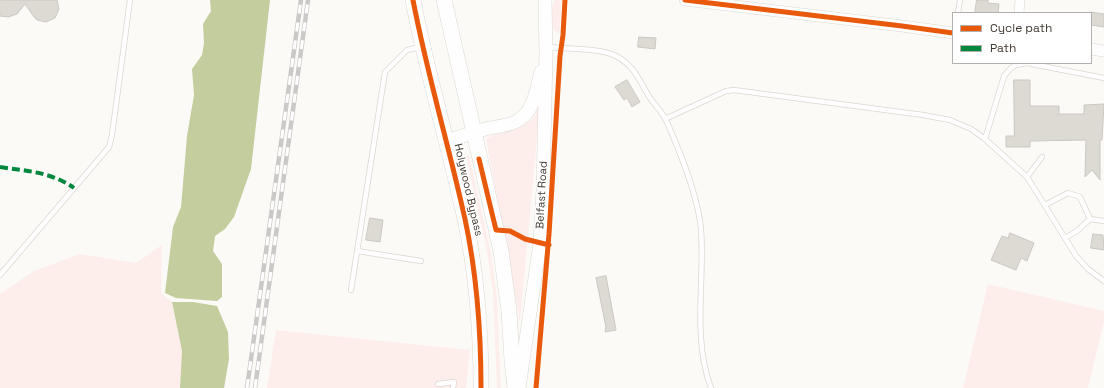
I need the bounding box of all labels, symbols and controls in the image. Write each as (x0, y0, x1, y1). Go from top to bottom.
legend (952, 12, 1092, 64)
text: Cycle path (990, 20, 1052, 36)
text: Path (990, 40, 1016, 56)
street label: Holywood Bypass (451, 142, 485, 238)
street label: Belfast Road (534, 161, 550, 229)

